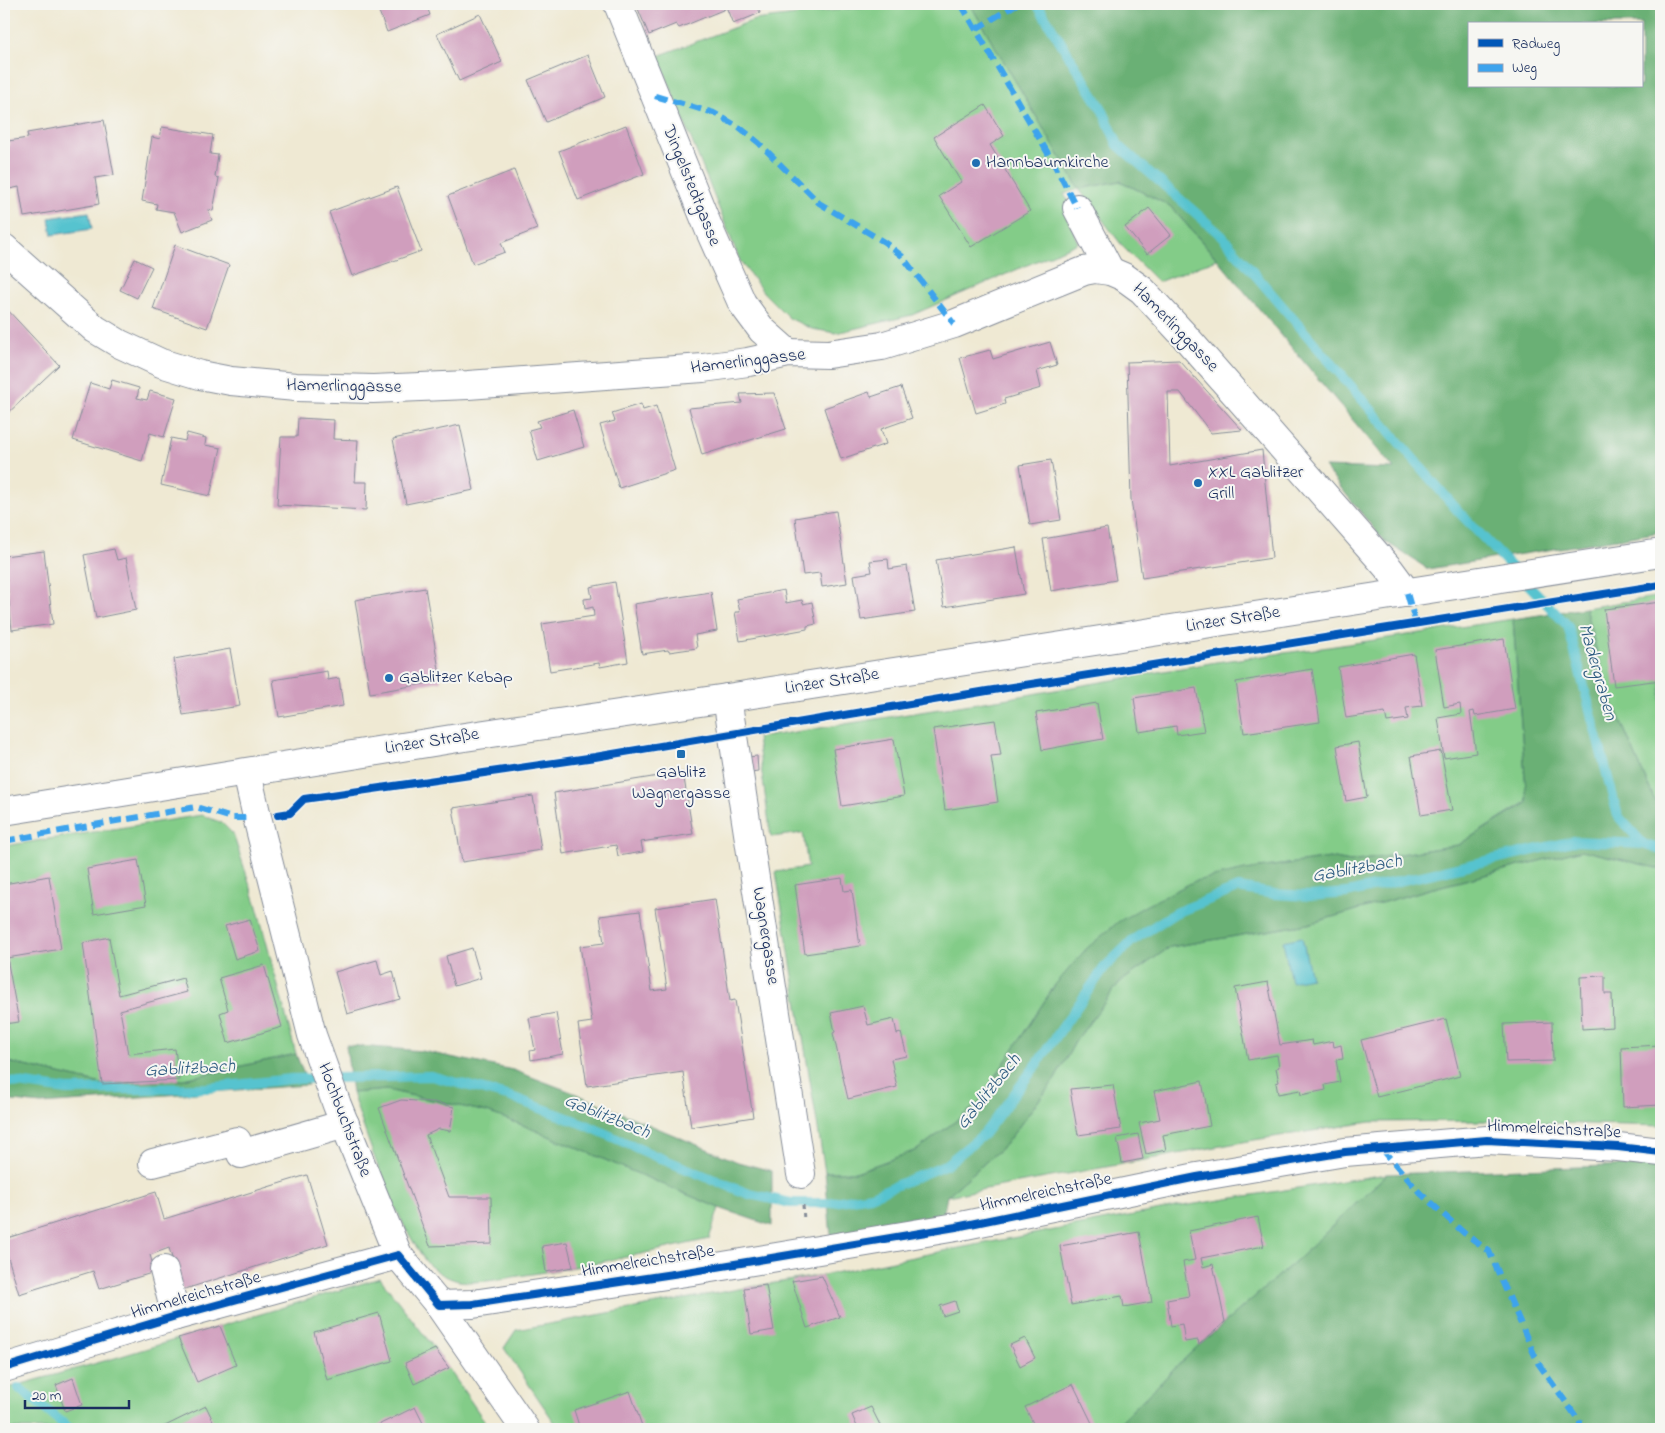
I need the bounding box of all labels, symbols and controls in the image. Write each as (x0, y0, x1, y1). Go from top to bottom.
legend (1468, 22, 1642, 88)
text: Radweg (1512, 33, 1560, 56)
text: Weg (1512, 57, 1537, 80)
street label: Dingelstedtgasse (654, 121, 727, 252)
place label: Hannbaumkirche (986, 150, 1110, 176)
marker: Hannbaumkirche (970, 157, 982, 169)
street label: Hamerlinggasse (1125, 278, 1225, 380)
street label: Hamerlinggasse (689, 342, 808, 383)
street label: Hamerlinggasse (286, 373, 403, 402)
place label: XXL Gablitzer Grill (1208, 460, 1304, 507)
marker: XXL Gablitzer Grill (1192, 477, 1204, 489)
street label: Linzer Straße (1184, 600, 1283, 640)
water label: Madergraben (1569, 620, 1624, 724)
street label: Linzer Straße (783, 662, 882, 702)
place label: Gablitzer Kebap (399, 665, 513, 691)
marker: Gablitzer Kebap (383, 672, 395, 684)
street label: Linzer Straße (383, 722, 482, 762)
marker: Gablitz Wagnergasse (675, 748, 687, 760)
place label: Gablitz Wagnergasse (632, 760, 731, 808)
water label: Gablitzbach (1310, 848, 1405, 890)
street label: Wagnergasse (743, 885, 786, 988)
water label: Gablitzbach (950, 1048, 1029, 1136)
water label: Gablitzbach (144, 1053, 237, 1085)
street label: Hochbuchstraße (310, 1059, 378, 1182)
water label: Gablitzbach (560, 1088, 655, 1147)
street label: Himmelreichstraße (1486, 1114, 1623, 1147)
street label: Himmelreichstraße (978, 1166, 1115, 1220)
street label: Himmelreichstraße (580, 1239, 717, 1285)
street label: Himmelreichstraße (128, 1265, 265, 1327)
scale bar (25, 1378, 129, 1410)
text: 20 m (32, 1385, 62, 1407)

